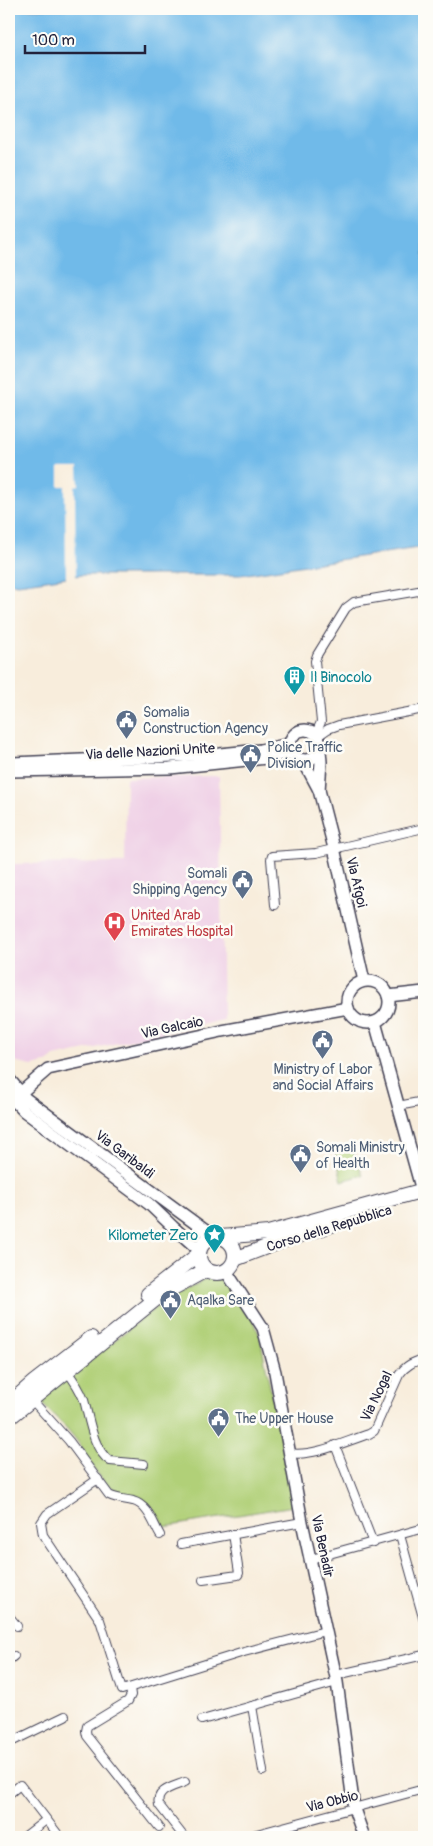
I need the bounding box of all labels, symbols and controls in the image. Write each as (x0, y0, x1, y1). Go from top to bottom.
scale bar (25, 22, 145, 54)
text: 100 m (32, 31, 75, 50)
building icon: Il Binocolo (282, 665, 306, 696)
place label: Il Binocolo (310, 669, 372, 686)
place label: Somalia Construction Agency (143, 704, 268, 737)
public building icon: Somalia Construction Agency (115, 708, 139, 739)
place label: Police Traffic Division (267, 739, 343, 772)
street label: Via delle Nazioni Unite (85, 740, 215, 763)
public building icon: Police Traffic Division (239, 743, 263, 774)
street label: Via Afgoi (342, 855, 371, 909)
place label: Somali Shipping Agency (132, 865, 228, 898)
public building icon: Somali Shipping Agency (231, 869, 255, 900)
place label: United Arab Emirates Hospital (131, 907, 233, 940)
hospital icon: United Arab Emirates Hospital (103, 911, 127, 942)
street label: Via Galcaio (139, 1013, 205, 1042)
public building icon: Ministry of Labor and Social Affairs (311, 1029, 335, 1060)
place label: Ministry of Labor and Social Affairs (273, 1061, 374, 1094)
street label: Via Garibaldi (92, 1127, 158, 1182)
place label: Somali Ministry of Health (316, 1139, 405, 1172)
public building icon: Somali Ministry of Health (288, 1143, 312, 1174)
street label: Corso della Repubblica (265, 1201, 394, 1256)
place icon: Kilometer Zero (202, 1223, 226, 1254)
place label: Kilometer Zero (108, 1227, 198, 1244)
public building icon: Aqalka Sare (159, 1288, 183, 1319)
place label: Aqalka Sare (187, 1292, 254, 1309)
street label: Via Nogal (357, 1368, 396, 1424)
public building icon: The Upper House (207, 1406, 231, 1437)
place label: The Upper House (235, 1410, 333, 1427)
street label: Via Benadir (308, 1513, 337, 1579)
street label: Via Obbio (304, 1787, 360, 1816)

